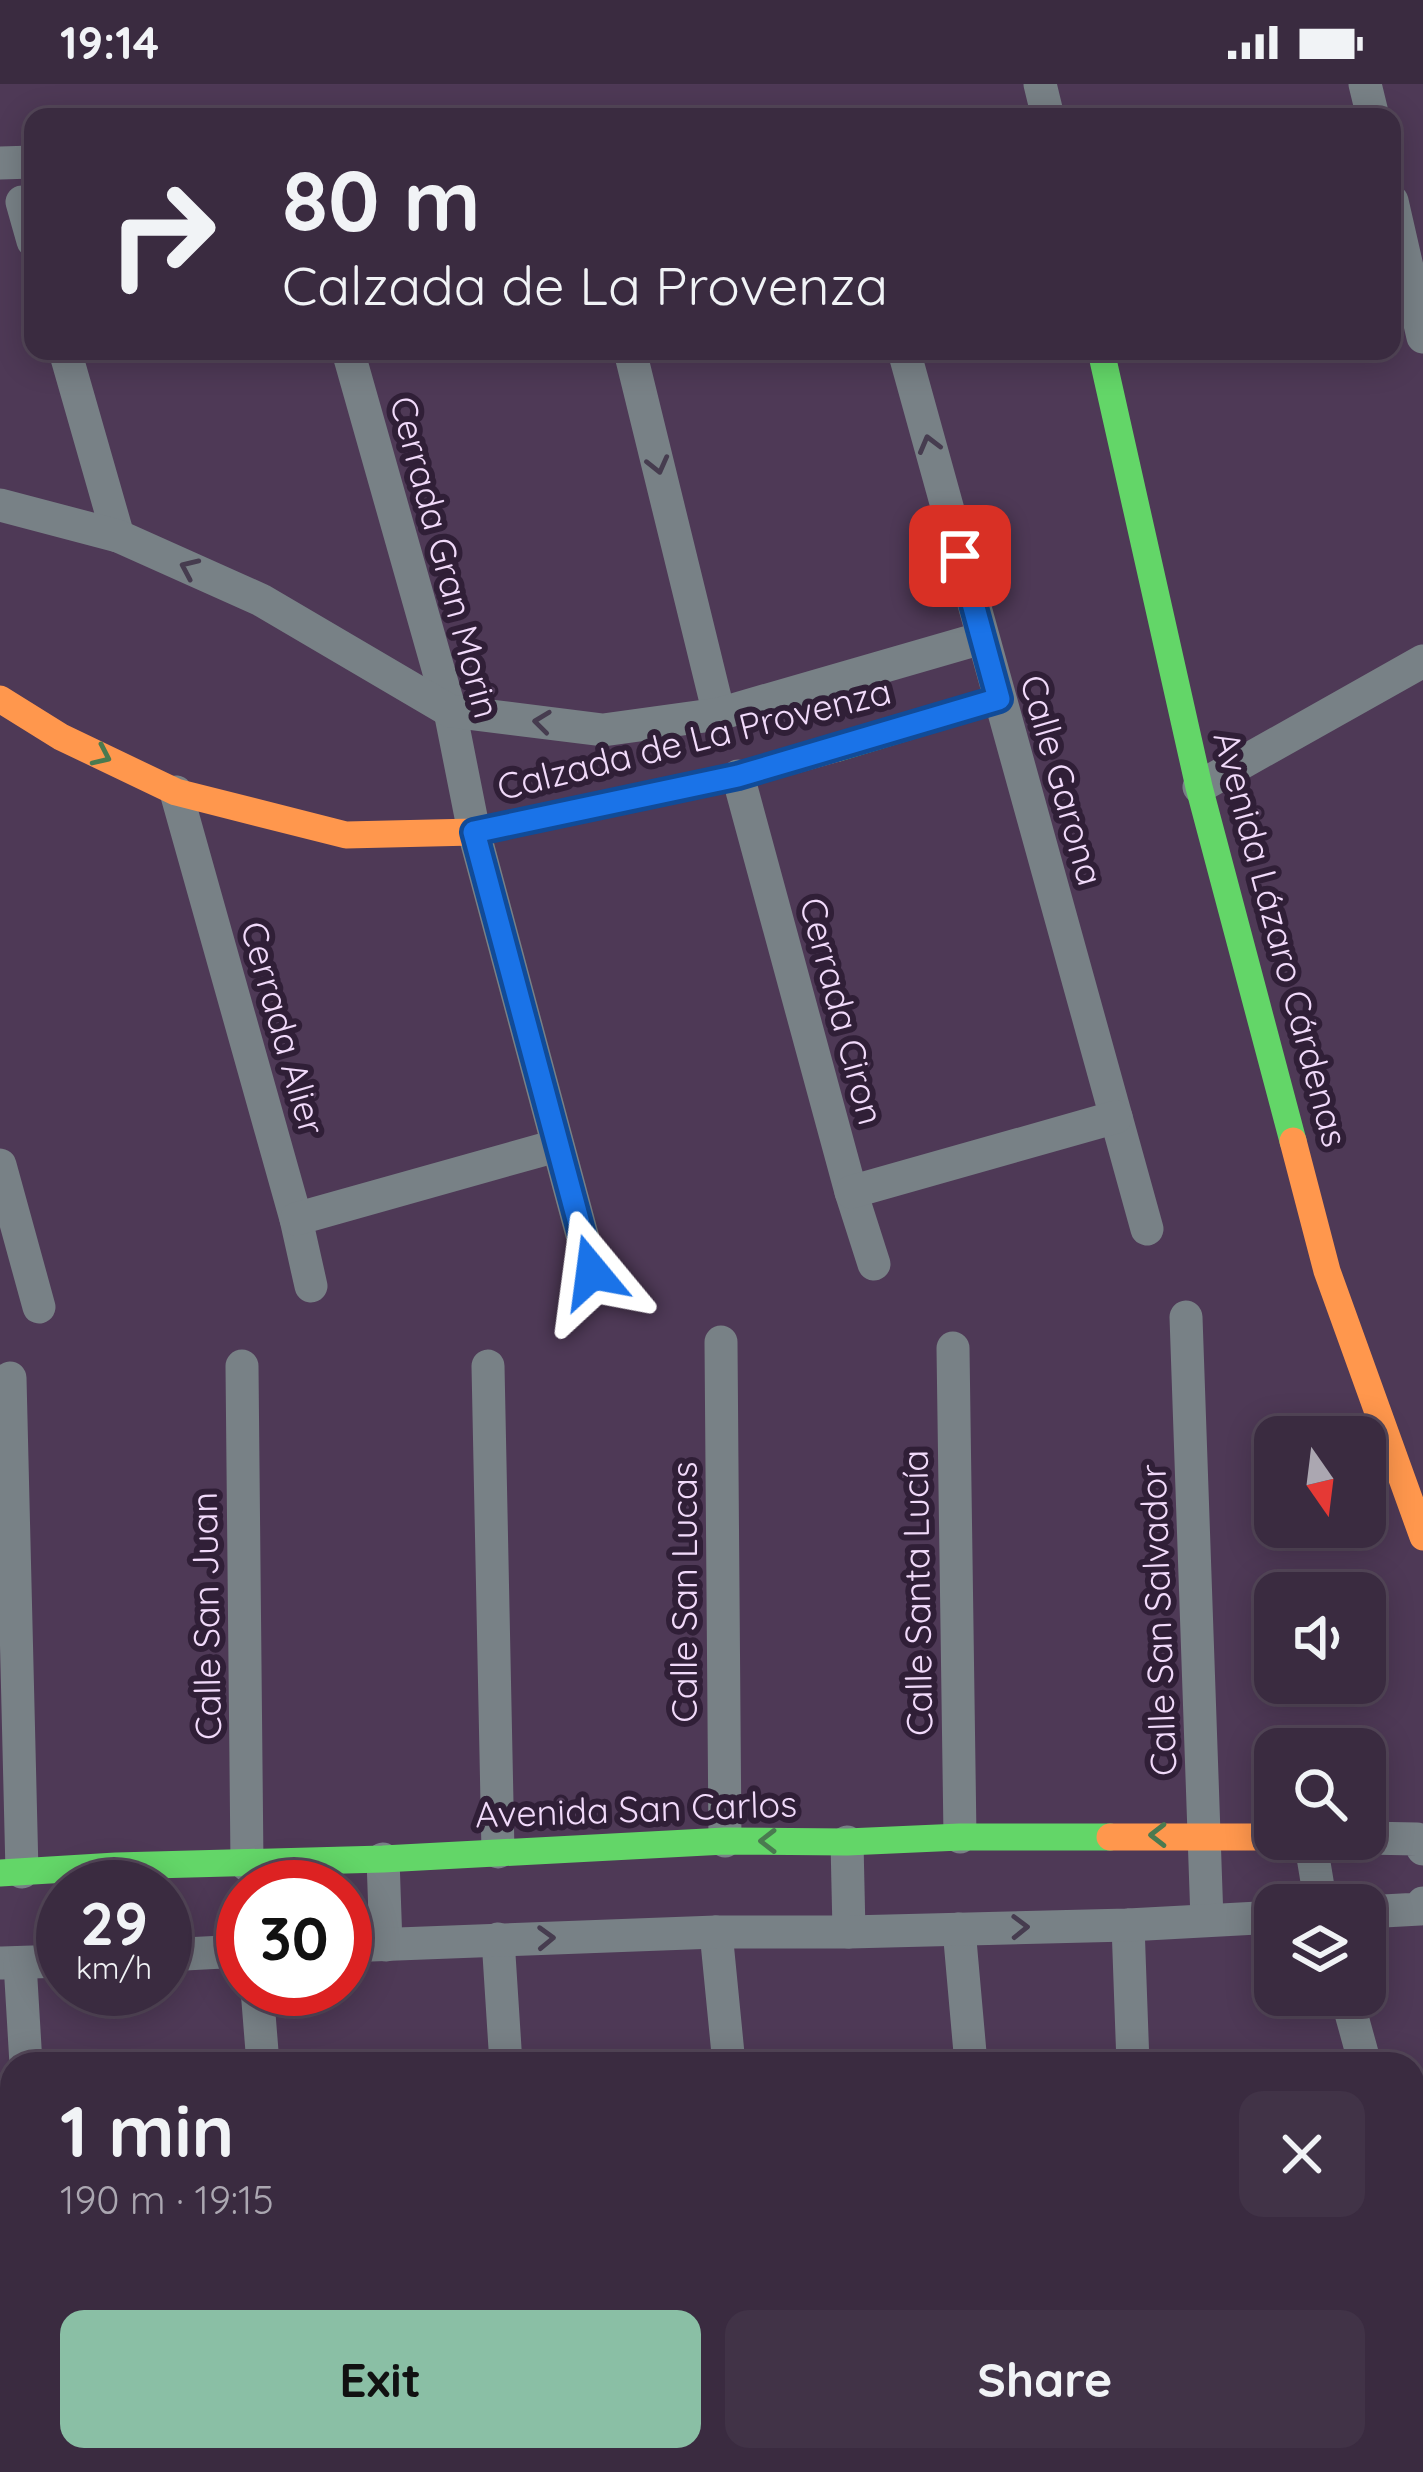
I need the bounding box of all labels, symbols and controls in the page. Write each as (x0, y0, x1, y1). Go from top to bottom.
text: 19:14 (60, 14, 159, 70)
text: 80 m (282, 147, 481, 252)
icon: right (84, 156, 240, 312)
text: Calzada de La Provenza (282, 251, 888, 319)
street label: Cerrada Gran Morin (381, 391, 510, 723)
one-way arrow (919, 435, 944, 455)
one-way arrow (644, 454, 669, 474)
pin (909, 505, 1011, 607)
icon: arrive (927, 523, 993, 589)
one-way arrow (180, 559, 201, 582)
street label: Calzada de La Provenza (492, 668, 895, 809)
street label: Calle Garona (1011, 670, 1114, 890)
one-way arrow (532, 710, 551, 736)
street label: Avenida Lázaro Cárdenas (1204, 726, 1359, 1151)
one-way arrow (90, 742, 111, 765)
street label: Cerrada Ciron (791, 892, 894, 1129)
street label: Cerrada Alier (232, 916, 335, 1140)
position arrow (529, 1209, 655, 1335)
north arrow (1254, 1416, 1386, 1548)
map controls (1254, 1416, 1386, 2016)
street label: Calle Santa Lucía (892, 1450, 941, 1736)
street label: Calle San Lucas (661, 1461, 706, 1723)
street label: Calle San Salvador (1130, 1463, 1185, 1777)
street label: Calle San Juan (181, 1492, 230, 1740)
button: sound (1254, 1572, 1386, 1704)
button: search (1254, 1728, 1386, 1860)
street label: Avenida San Carlos (474, 1780, 798, 1837)
one-way arrow (1148, 1822, 1167, 1848)
one-way arrow (758, 1829, 777, 1855)
speed limit sign: 30 (216, 1860, 372, 2016)
button: layers (1254, 1884, 1386, 2016)
text: 29 (80, 1885, 148, 1960)
one-way arrow (1011, 1915, 1030, 1941)
one-way arrow (537, 1925, 556, 1951)
text: km/h (76, 1949, 152, 1987)
text: 1 min (60, 2085, 234, 2175)
button: close (1239, 2091, 1365, 2217)
text: 190 m · 19:15 (60, 2175, 274, 2224)
button: Exit (60, 2310, 701, 2448)
button: Share (725, 2310, 1365, 2448)

